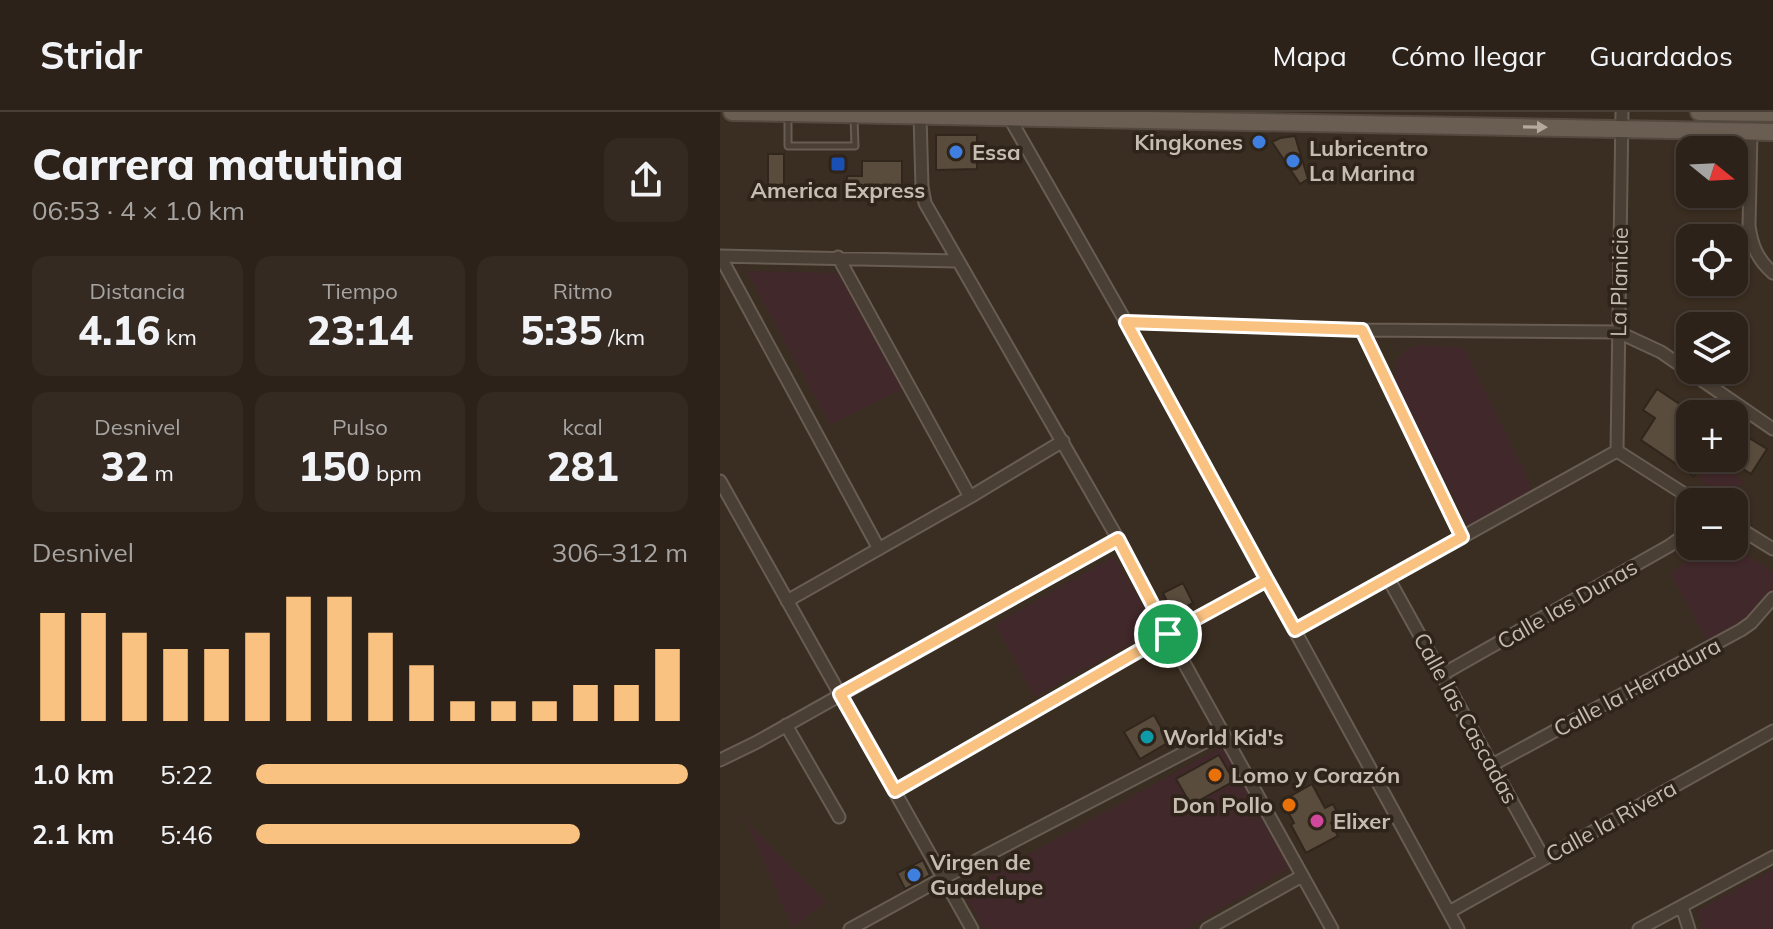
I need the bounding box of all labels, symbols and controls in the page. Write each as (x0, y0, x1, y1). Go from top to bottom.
text: Stridr (40, 31, 142, 79)
text: Mapa (1272, 38, 1347, 73)
text: Cómo llegar (1391, 38, 1545, 73)
text: Guardados (1589, 38, 1733, 73)
one-way arrow (1523, 120, 1548, 133)
place label: Kingkones (1134, 128, 1243, 156)
marker: Kingkones (1250, 133, 1268, 151)
place label: Lubricentro La Marina (1309, 134, 1428, 187)
text: Carrera matutina (32, 136, 403, 191)
north arrow (1676, 136, 1748, 208)
map controls (1676, 136, 1748, 560)
button: share (604, 138, 688, 222)
place label: Essa (972, 138, 1021, 166)
marker: Essa (947, 143, 965, 161)
marker: Lubricentro La Marina (1284, 152, 1302, 170)
marker: America Express (829, 155, 847, 173)
place label: America Express (751, 176, 925, 204)
text: 06:53 · 4 × 1.0 km (32, 194, 245, 227)
button: locate (1676, 224, 1748, 296)
street label: La Planicie (1604, 227, 1634, 337)
text: Distancia (90, 277, 185, 305)
text: Tiempo (322, 277, 398, 305)
text: Ritmo (553, 277, 613, 305)
text: 4.16 (78, 305, 160, 355)
text: 23:14 (307, 305, 413, 355)
text: 5:35 (520, 305, 603, 355)
button: layers (1676, 312, 1748, 384)
text: km (160, 323, 197, 351)
text: /km (603, 323, 645, 351)
button: + (1676, 400, 1748, 472)
text: Desnivel (94, 413, 180, 441)
text: Pulso (332, 413, 388, 441)
text: kcal (563, 413, 603, 441)
text: 32 (101, 441, 149, 491)
text: 150 (298, 441, 370, 491)
text: 281 (547, 441, 619, 491)
text: m (149, 459, 174, 487)
text: bpm (370, 459, 422, 487)
button: − (1676, 488, 1748, 560)
text: Desnivel (32, 536, 134, 569)
text: 306–312 m (552, 536, 688, 569)
street label: Calle las Dunas (1492, 553, 1642, 655)
pin (1134, 600, 1202, 668)
icon: arrive (1146, 612, 1190, 656)
street label: Calle las Cascadas (1407, 628, 1525, 808)
street label: Calle la Herradura (1549, 631, 1725, 743)
place label: World Kid's (1163, 723, 1284, 751)
marker: World Kid's (1138, 728, 1156, 746)
text: 1.0 km (32, 758, 115, 791)
text: 5:22 (160, 758, 213, 791)
place label: Lomo y Corazón (1231, 761, 1400, 789)
marker: Lomo y Corazón (1206, 766, 1224, 784)
street label: Calle la Rivera (1541, 774, 1681, 868)
place label: Don Pollo (1172, 791, 1273, 819)
marker: Don Pollo (1280, 796, 1298, 814)
place label: Elixer (1333, 807, 1390, 835)
marker: Elixer (1308, 812, 1326, 830)
text: 2.1 km (32, 818, 115, 851)
text: 5:46 (160, 818, 213, 851)
place label: Virgen de Guadelupe (929, 848, 1043, 901)
marker: Virgen de Guadelupe (905, 866, 923, 884)

